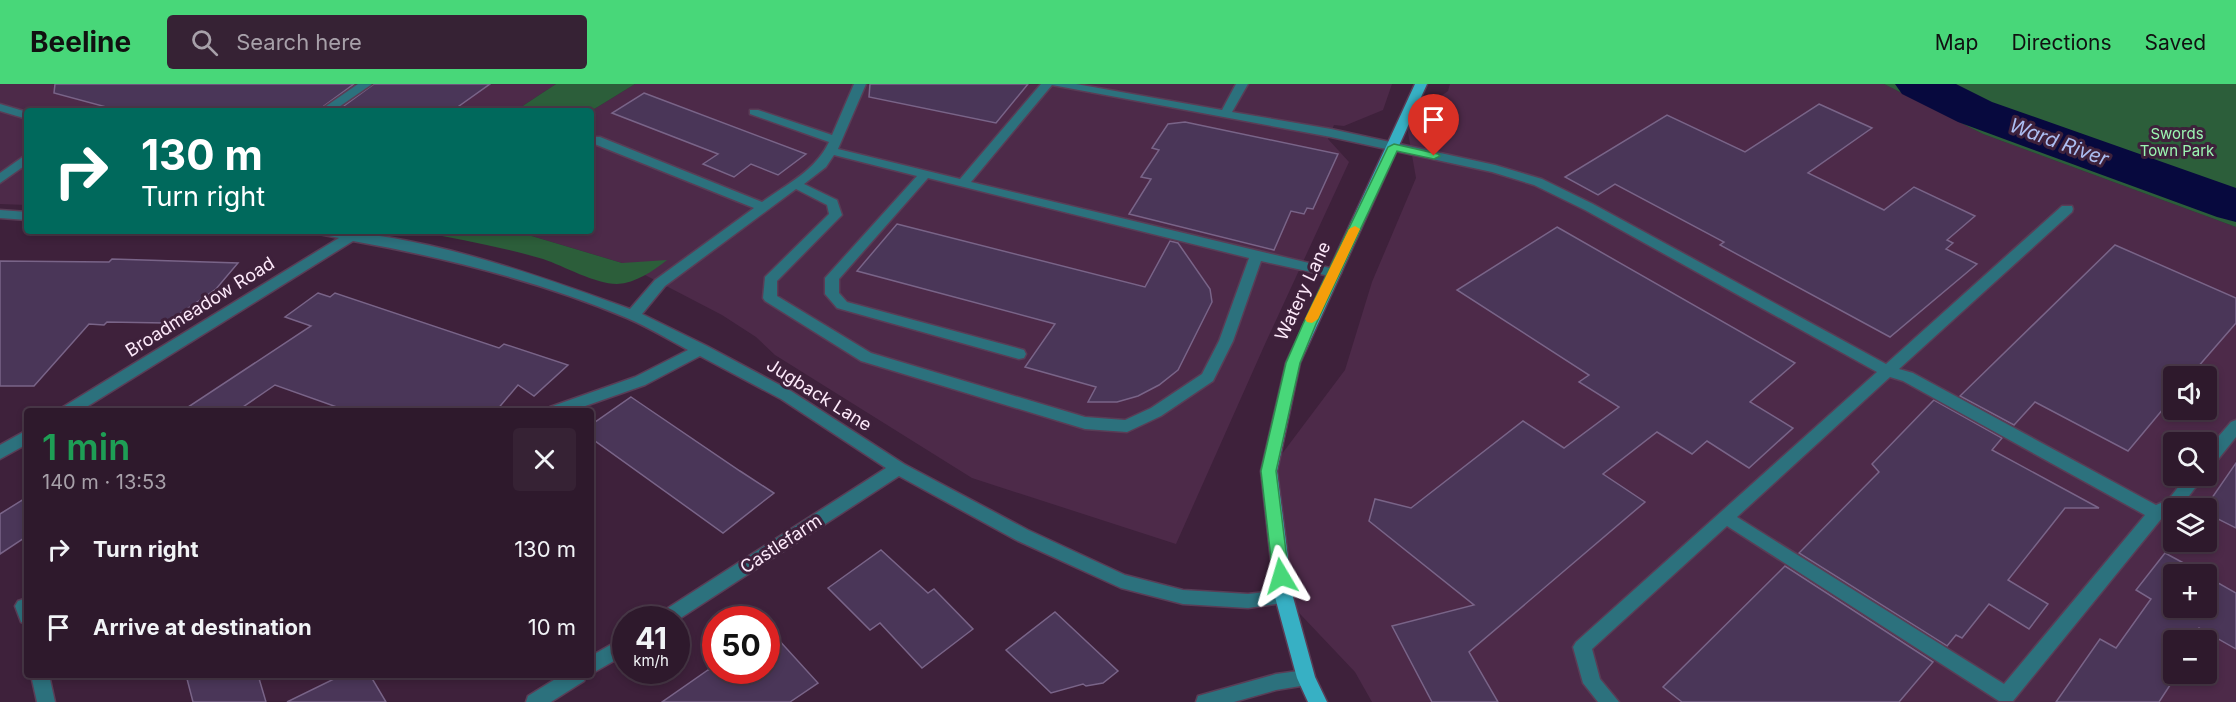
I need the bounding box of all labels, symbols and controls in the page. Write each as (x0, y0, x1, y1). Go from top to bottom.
search box (167, 15, 587, 69)
text: Beeline (30, 25, 131, 59)
icon: search (188, 26, 221, 59)
text: Search here (236, 29, 362, 55)
text: Map (1935, 30, 1978, 55)
text: Directions (2011, 30, 2112, 55)
text: Saved (2145, 30, 2206, 55)
pin (1408, 94, 1459, 156)
icon: arrive (1417, 103, 1450, 136)
water label: Ward River (2006, 113, 2112, 171)
park label: Swords Town Park (2140, 124, 2215, 160)
text: 130 m (141, 129, 263, 180)
icon: right (42, 132, 120, 210)
text: Turn right (141, 180, 265, 213)
street label: Watery Lane (1270, 238, 1335, 344)
street label: Broadmeadow Road (121, 252, 278, 361)
street label: Jugback Lane (763, 354, 876, 435)
map controls (2163, 366, 2217, 684)
button: sound (2163, 366, 2217, 420)
text: 1 min (42, 425, 130, 469)
button: close (513, 428, 576, 491)
button: search (2163, 432, 2217, 486)
text: 140 m · 13:53 (42, 470, 167, 494)
button: layers (2163, 498, 2217, 552)
street label: Castlefarm (736, 509, 825, 578)
icon: right (42, 533, 75, 566)
text: Turn right (93, 536, 199, 562)
text: 130 m (514, 536, 576, 562)
position arrow (1249, 544, 1313, 608)
button: + (2163, 564, 2217, 618)
speed limit sign: 50 (702, 606, 780, 684)
icon: arrive (42, 611, 75, 644)
text: Arrive at destination (93, 614, 312, 640)
text: 10 m (528, 614, 576, 640)
text: 41 (635, 620, 667, 656)
button: − (2163, 630, 2217, 684)
text: km/h (633, 651, 669, 670)

